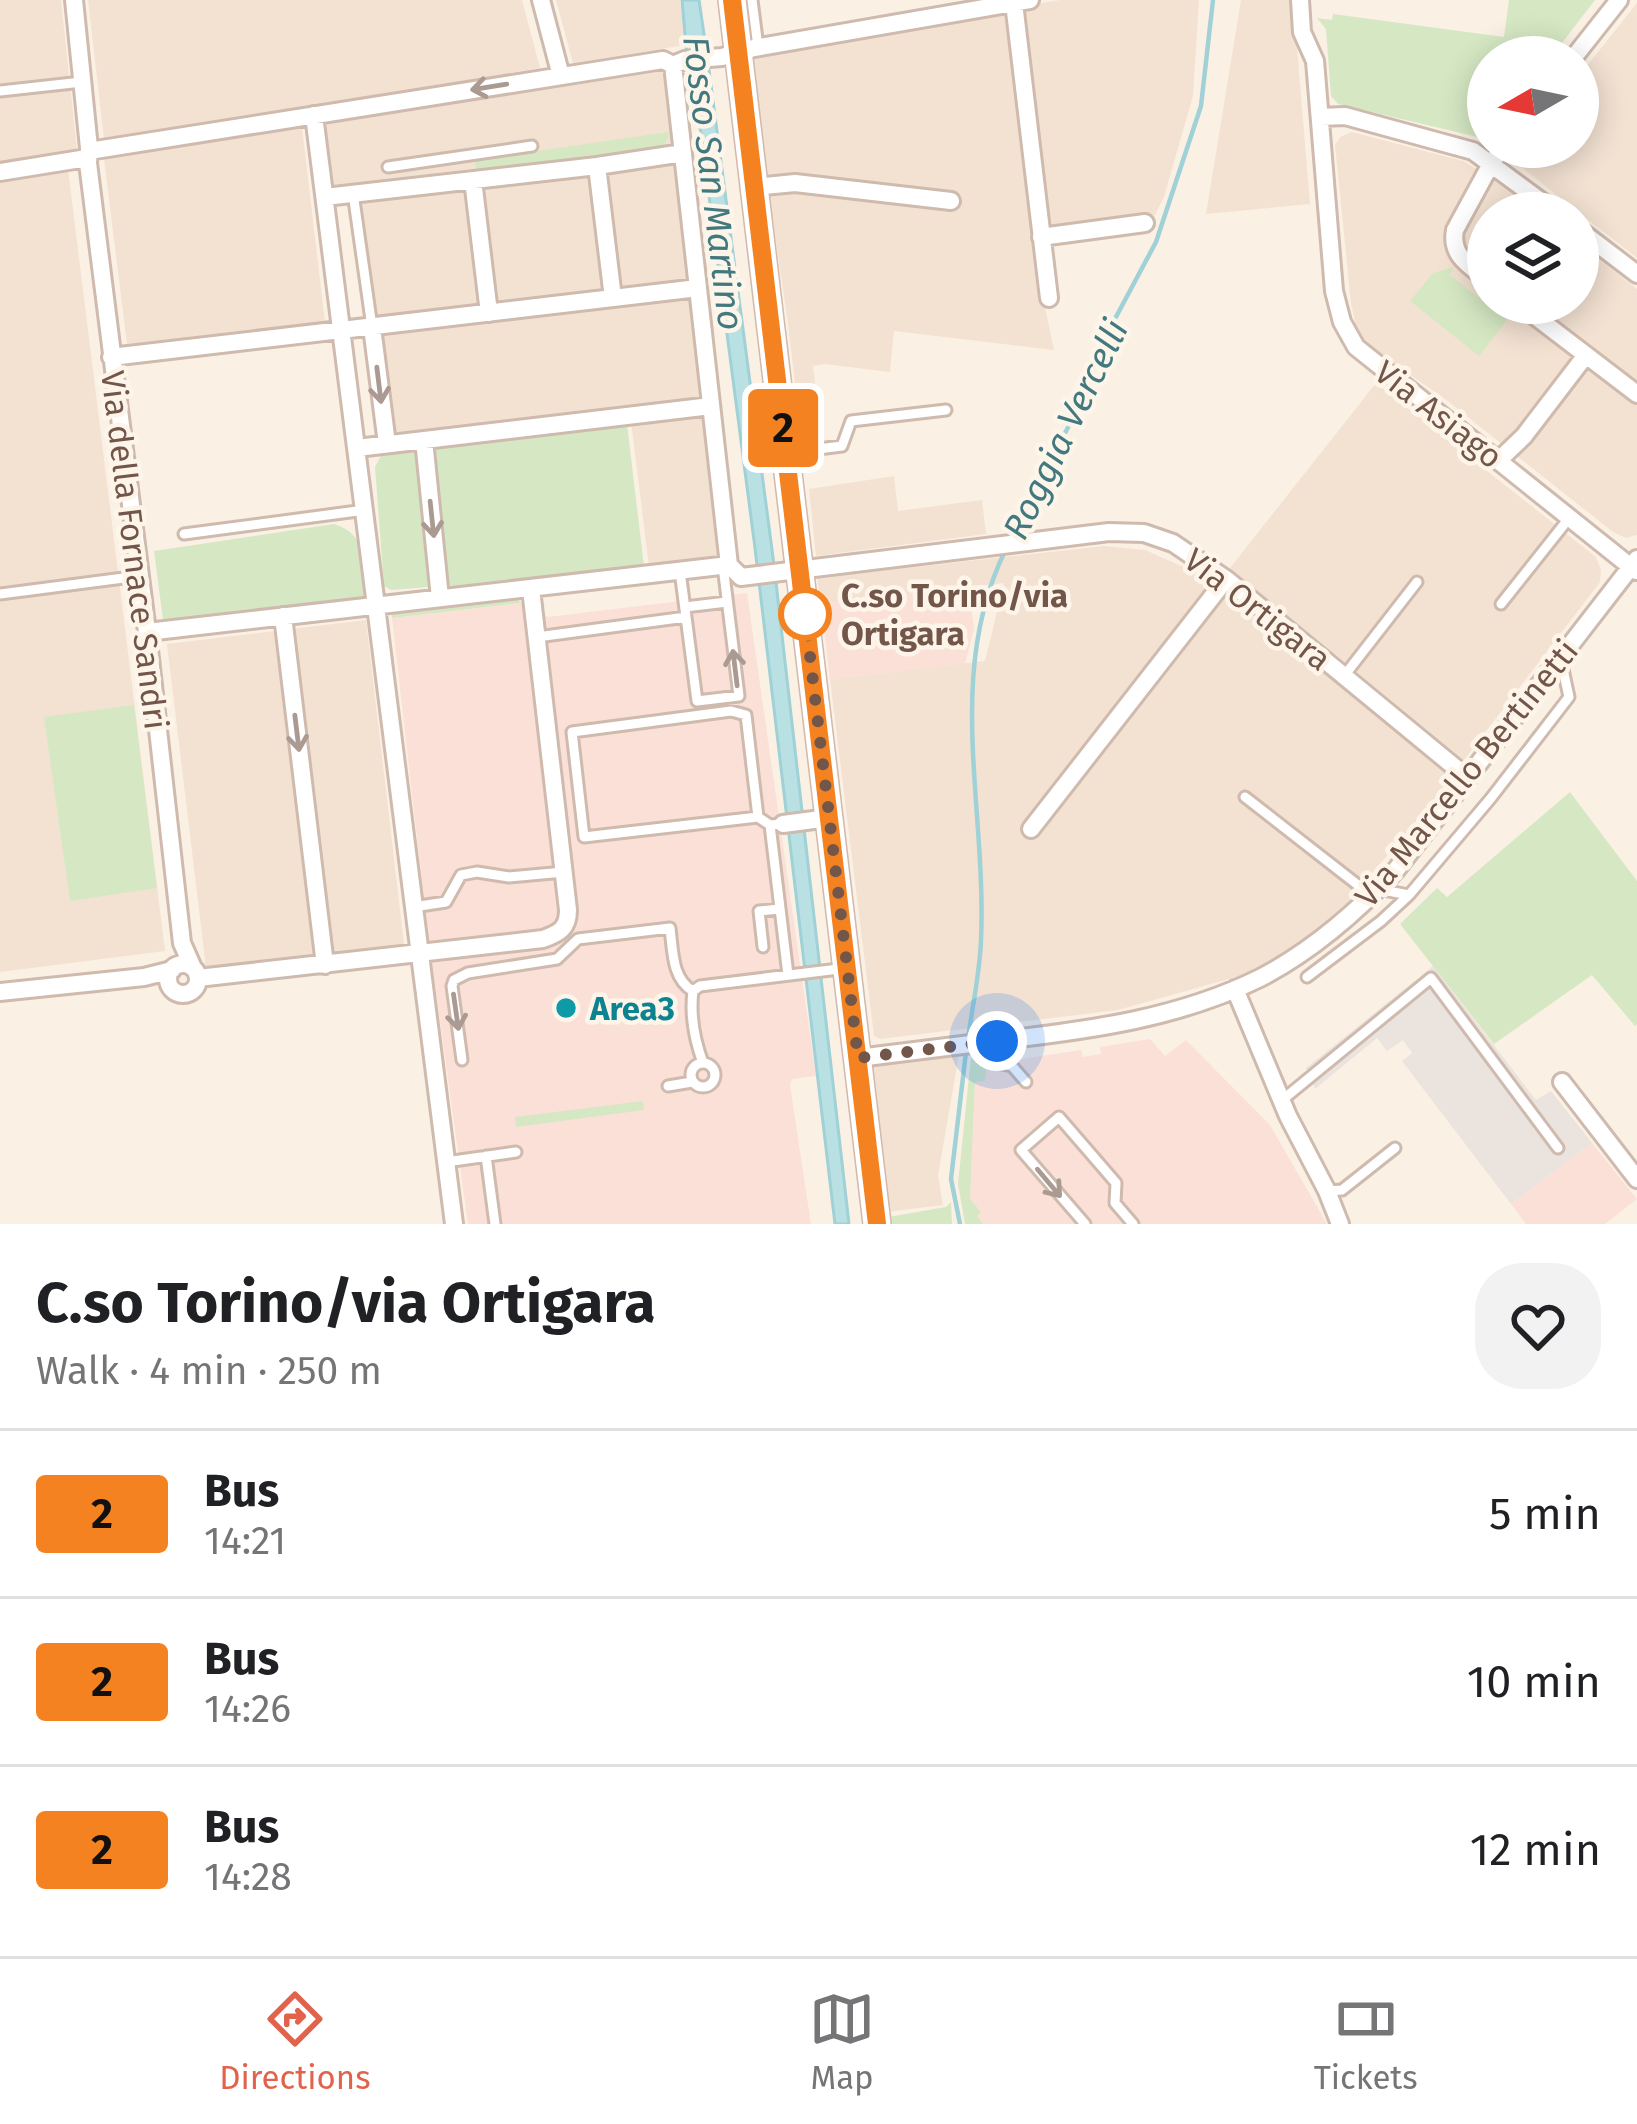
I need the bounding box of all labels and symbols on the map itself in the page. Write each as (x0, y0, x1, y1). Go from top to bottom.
water label: Fosso San Martino (673, 33, 753, 333)
north arrow (1467, 36, 1599, 168)
one-way arrow (470, 77, 509, 100)
water label: Roggia Vercelli (994, 312, 1138, 547)
street label: Via Asiago (1366, 352, 1510, 477)
one-way arrow (369, 365, 391, 404)
street label: Via della Fornace Sandri (92, 368, 176, 732)
line badge: 2 (744, 389, 822, 467)
one-way arrow (421, 499, 444, 538)
street label: Via Ortigara (1176, 540, 1339, 679)
place label: C.so Torino/via Ortigara (841, 576, 1068, 654)
marker: C.so Torino/via Ortigara (780, 589, 830, 639)
street label: Via Marcello Bertinetti (1347, 632, 1587, 915)
one-way arrow (724, 649, 746, 688)
one-way arrow (287, 712, 309, 751)
place label: Area3 (589, 989, 675, 1029)
one-way arrow (445, 992, 468, 1031)
marker: Area3 (553, 995, 579, 1021)
your location (967, 1011, 1027, 1071)
one-way arrow (1035, 1167, 1063, 1198)

